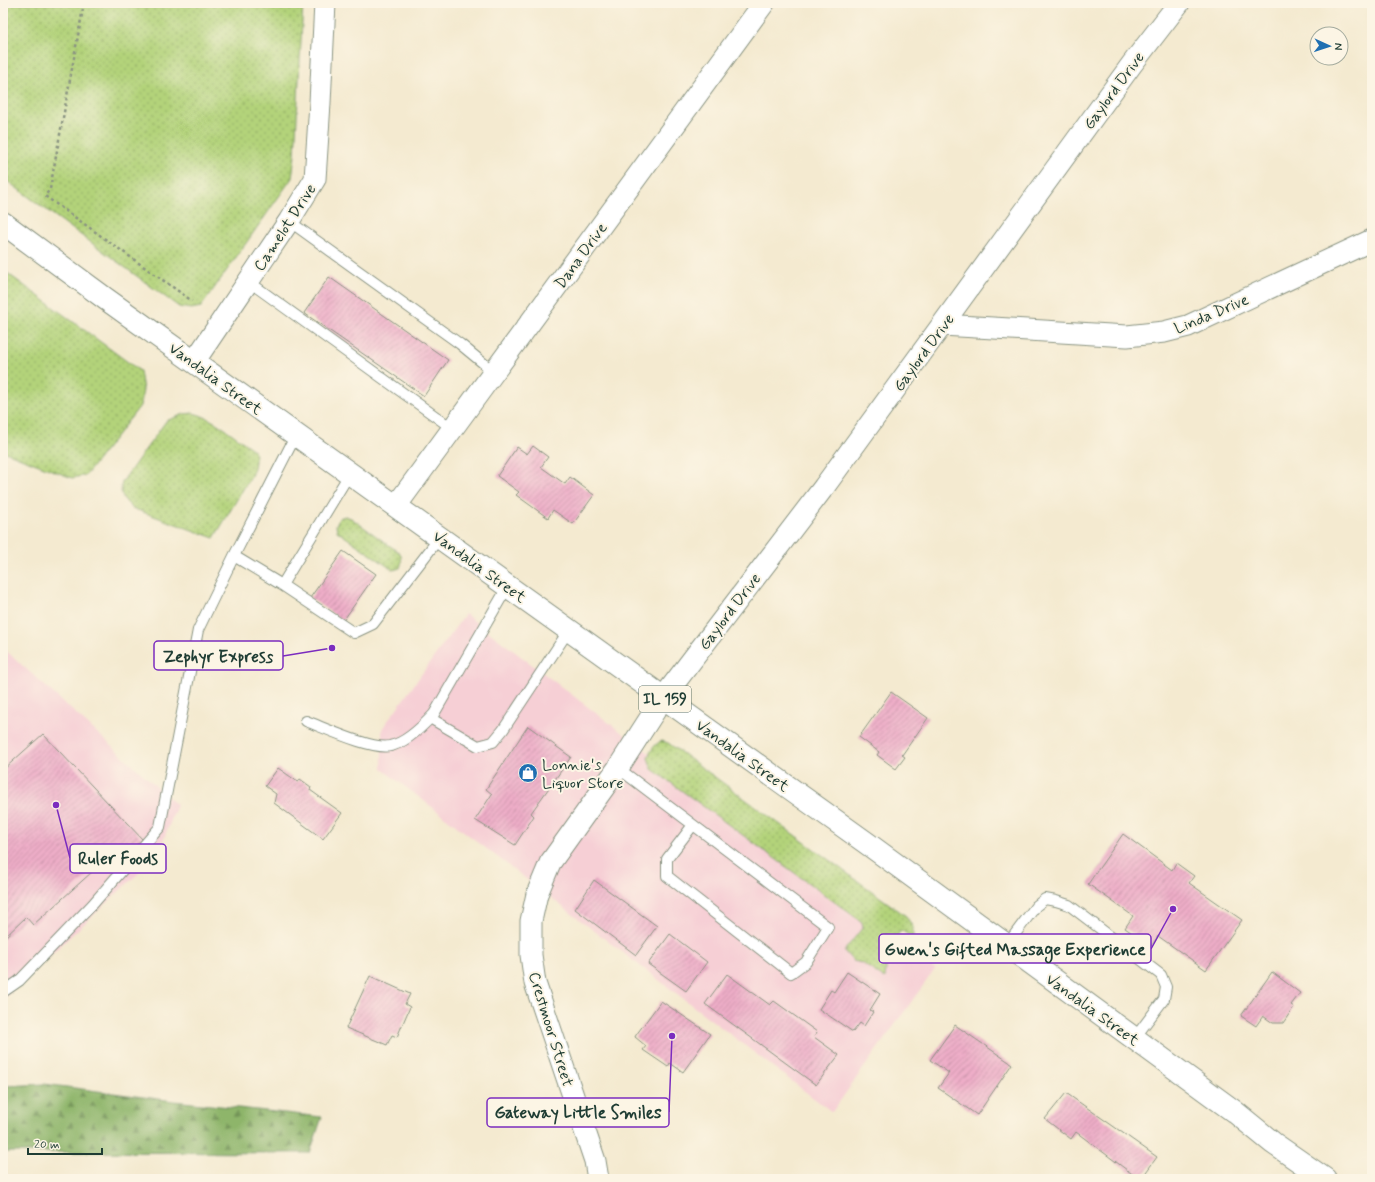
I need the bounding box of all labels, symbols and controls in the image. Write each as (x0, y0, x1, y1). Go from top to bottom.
north arrow (1309, 26, 1349, 66)
text: N (1331, 42, 1345, 50)
street label: Gaylord Drive (1079, 48, 1150, 134)
street label: Camelot Drive (249, 180, 321, 276)
street label: Dana Drive (550, 218, 612, 293)
street label: Linda Drive (1171, 289, 1252, 339)
street label: Gaylord Drive (889, 310, 960, 396)
street label: Vandalia Street (164, 338, 267, 421)
street label: Vandalia Street (428, 526, 531, 609)
street label: Gaylord Drive (694, 569, 766, 655)
callout: Zephyr Express (154, 641, 283, 670)
text: Zephyr Express (163, 646, 274, 669)
road number: IL 159 (639, 686, 691, 712)
street label: Vandalia Street (691, 715, 794, 798)
place label: Lonnie's Liquor Store (542, 755, 624, 794)
shop icon: Lonnie's Liquor Store (517, 762, 539, 784)
callout: Ruler Foods (70, 844, 166, 873)
text: Ruler Foods (78, 848, 158, 870)
callout: Gwen's Gifted Massage Experience (879, 934, 1151, 963)
text: Gwen's Gifted Massage Experience (884, 939, 1146, 964)
street label: Crestmoor Street (523, 969, 578, 1090)
street label: Vandalia Street (1041, 969, 1144, 1052)
callout: Gateway Little Smiles (487, 1098, 669, 1127)
text: Gateway Little Smiles (494, 1102, 662, 1125)
scale bar (28, 1130, 102, 1156)
text: 20 m (34, 1137, 60, 1153)

